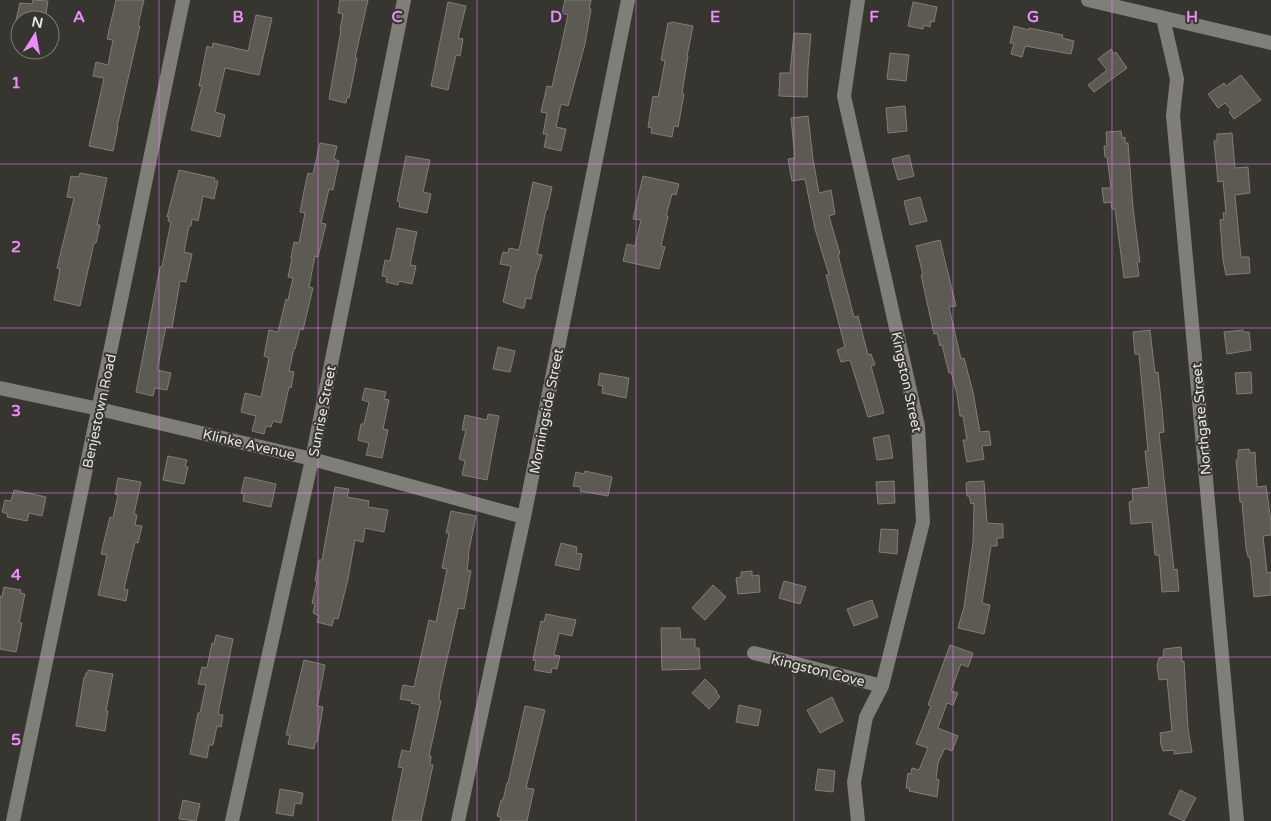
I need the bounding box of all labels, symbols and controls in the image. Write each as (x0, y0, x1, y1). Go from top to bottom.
text: A (73, 7, 85, 27)
text: B (232, 7, 244, 27)
text: C (391, 7, 403, 27)
text: D (550, 7, 562, 27)
text: E (710, 7, 720, 27)
text: F (869, 7, 879, 27)
text: G (1027, 7, 1039, 27)
text: H (1186, 7, 1198, 27)
north arrow (10, 10, 60, 60)
text: N (30, 13, 45, 32)
text: 1 (11, 73, 21, 93)
text: 2 (11, 237, 21, 257)
street label: Kingston Street (888, 330, 926, 435)
street label: Morningside Street (526, 346, 567, 475)
street label: Benjestown Road (79, 352, 120, 470)
street label: Northgate Street (1188, 362, 1215, 476)
street label: Sunrise Street (305, 363, 340, 458)
text: 3 (11, 401, 21, 421)
street label: Klinke Avenue (201, 426, 297, 463)
text: 4 (11, 565, 21, 585)
street label: Kingston Cove (769, 651, 867, 690)
text: 5 (11, 730, 21, 750)

